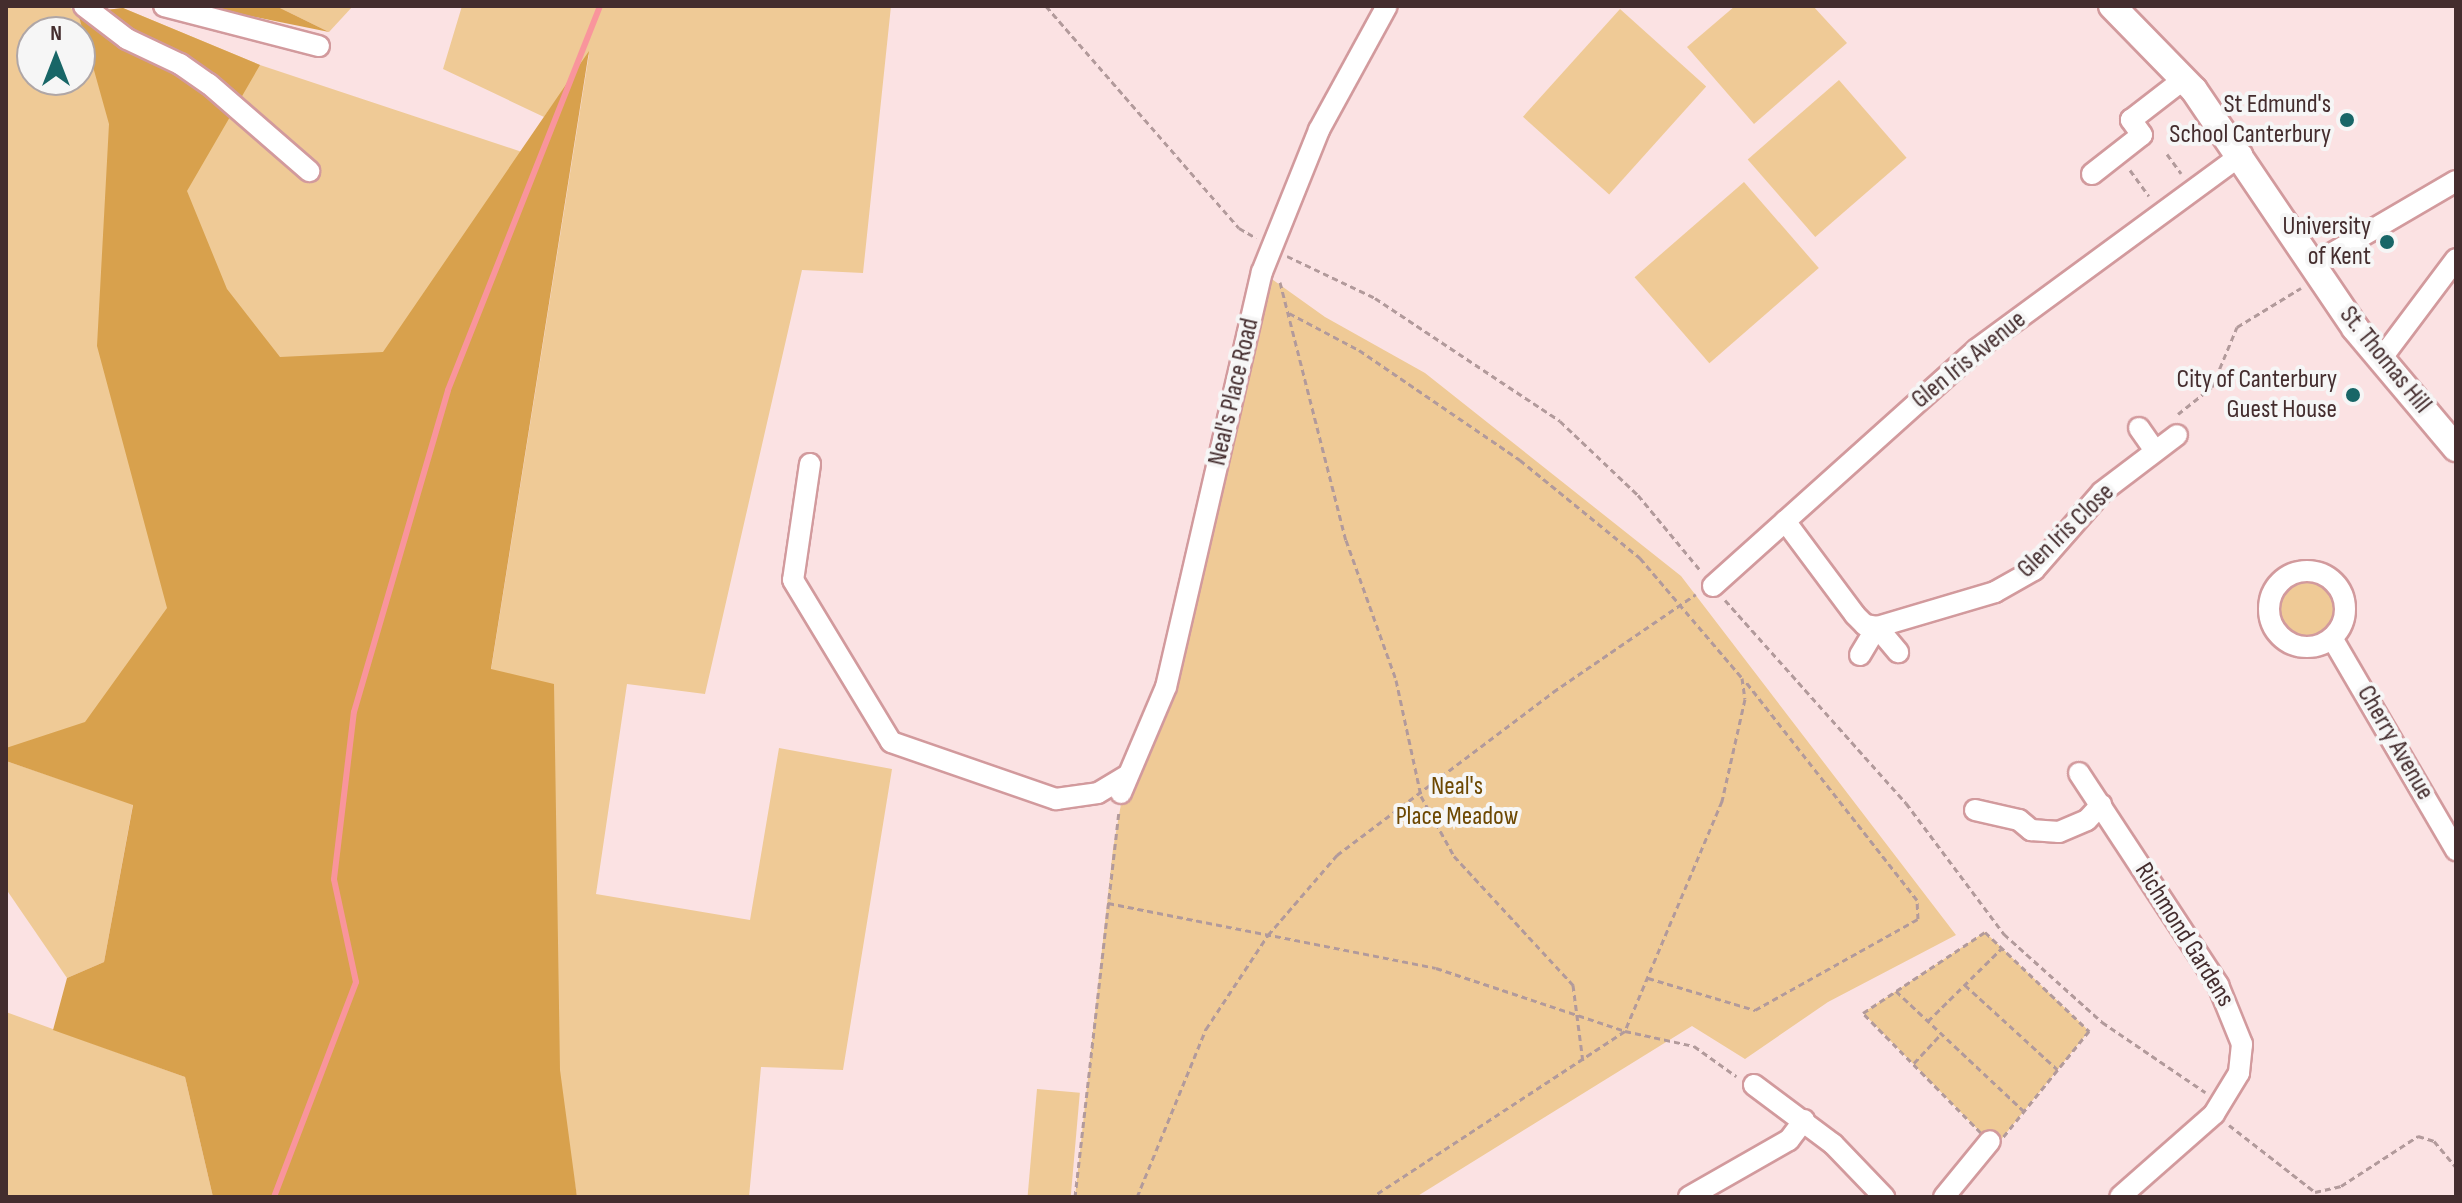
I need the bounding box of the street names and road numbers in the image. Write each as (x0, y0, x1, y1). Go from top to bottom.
street label: St. Thomas Hill (2332, 300, 2438, 420)
street label: Glen Iris Avenue (1905, 304, 2033, 416)
street label: Neal's Place Road (1202, 315, 1266, 469)
street label: Glen Iris Close (2011, 477, 2121, 585)
street label: Cherry Avenue (2350, 680, 2440, 806)
street label: Richmond Gardens (2127, 857, 2241, 1013)

